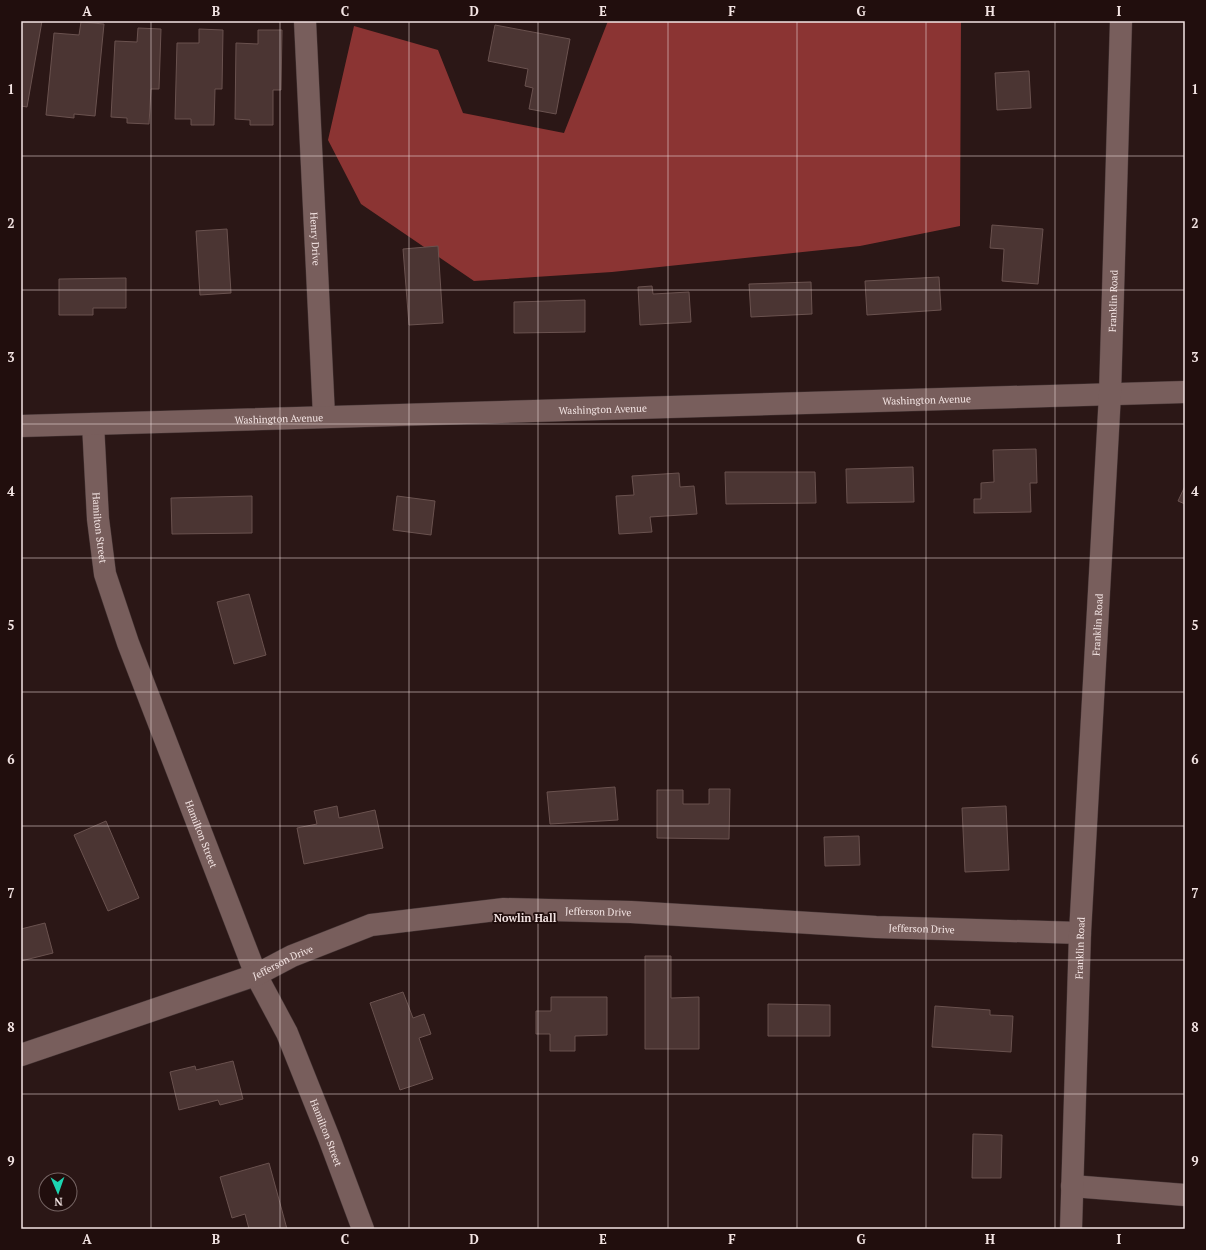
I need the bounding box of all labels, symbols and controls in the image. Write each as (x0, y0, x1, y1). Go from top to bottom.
text: A (82, 2, 92, 20)
text: B (212, 2, 220, 20)
text: C (341, 2, 349, 20)
text: D (469, 2, 479, 20)
text: E (599, 2, 607, 20)
text: F (728, 2, 736, 20)
text: G (856, 2, 866, 20)
text: H (985, 2, 995, 20)
text: I (1117, 2, 1122, 20)
text: 1 (7, 80, 15, 98)
text: 1 (1191, 80, 1199, 98)
street label: Henry Drive (307, 212, 323, 266)
text: 2 (7, 214, 15, 232)
text: 2 (1191, 214, 1199, 232)
street label: Franklin Road (1106, 269, 1121, 332)
text: 3 (7, 348, 15, 366)
text: 3 (1191, 348, 1199, 366)
street label: Washington Avenue (882, 392, 971, 408)
street label: Washington Avenue (558, 402, 647, 417)
street label: Washington Avenue (235, 411, 323, 427)
text: 4 (7, 482, 15, 500)
text: 4 (1191, 482, 1199, 500)
street label: Hamilton Street (90, 492, 110, 564)
street label: Franklin Road (1089, 593, 1106, 656)
text: 5 (7, 616, 15, 634)
text: 5 (1191, 616, 1199, 634)
text: 6 (7, 750, 15, 768)
text: 6 (1191, 750, 1199, 768)
street label: Hamilton Street (182, 799, 220, 870)
text: 7 (7, 884, 15, 902)
text: 7 (1191, 884, 1199, 902)
street label: Jefferson Drive (565, 904, 631, 919)
district label: Nowlin Hall (494, 911, 557, 925)
street label: Franklin Road (1073, 916, 1088, 979)
street label: Jefferson Drive (888, 921, 955, 936)
street label: Jefferson Drive (251, 942, 315, 983)
text: 8 (7, 1018, 15, 1036)
text: 8 (1191, 1018, 1199, 1036)
street label: Hamilton Street (307, 1097, 345, 1169)
text: 9 (7, 1152, 15, 1170)
text: 9 (1191, 1152, 1199, 1170)
north arrow (38, 1172, 78, 1212)
text: N (53, 1195, 63, 1209)
text: A (82, 1230, 92, 1248)
text: B (212, 1230, 220, 1248)
text: C (341, 1230, 349, 1248)
text: D (469, 1230, 479, 1248)
text: E (599, 1230, 607, 1248)
text: F (728, 1230, 736, 1248)
text: G (856, 1230, 866, 1248)
text: H (985, 1230, 995, 1248)
text: I (1117, 1230, 1122, 1248)

